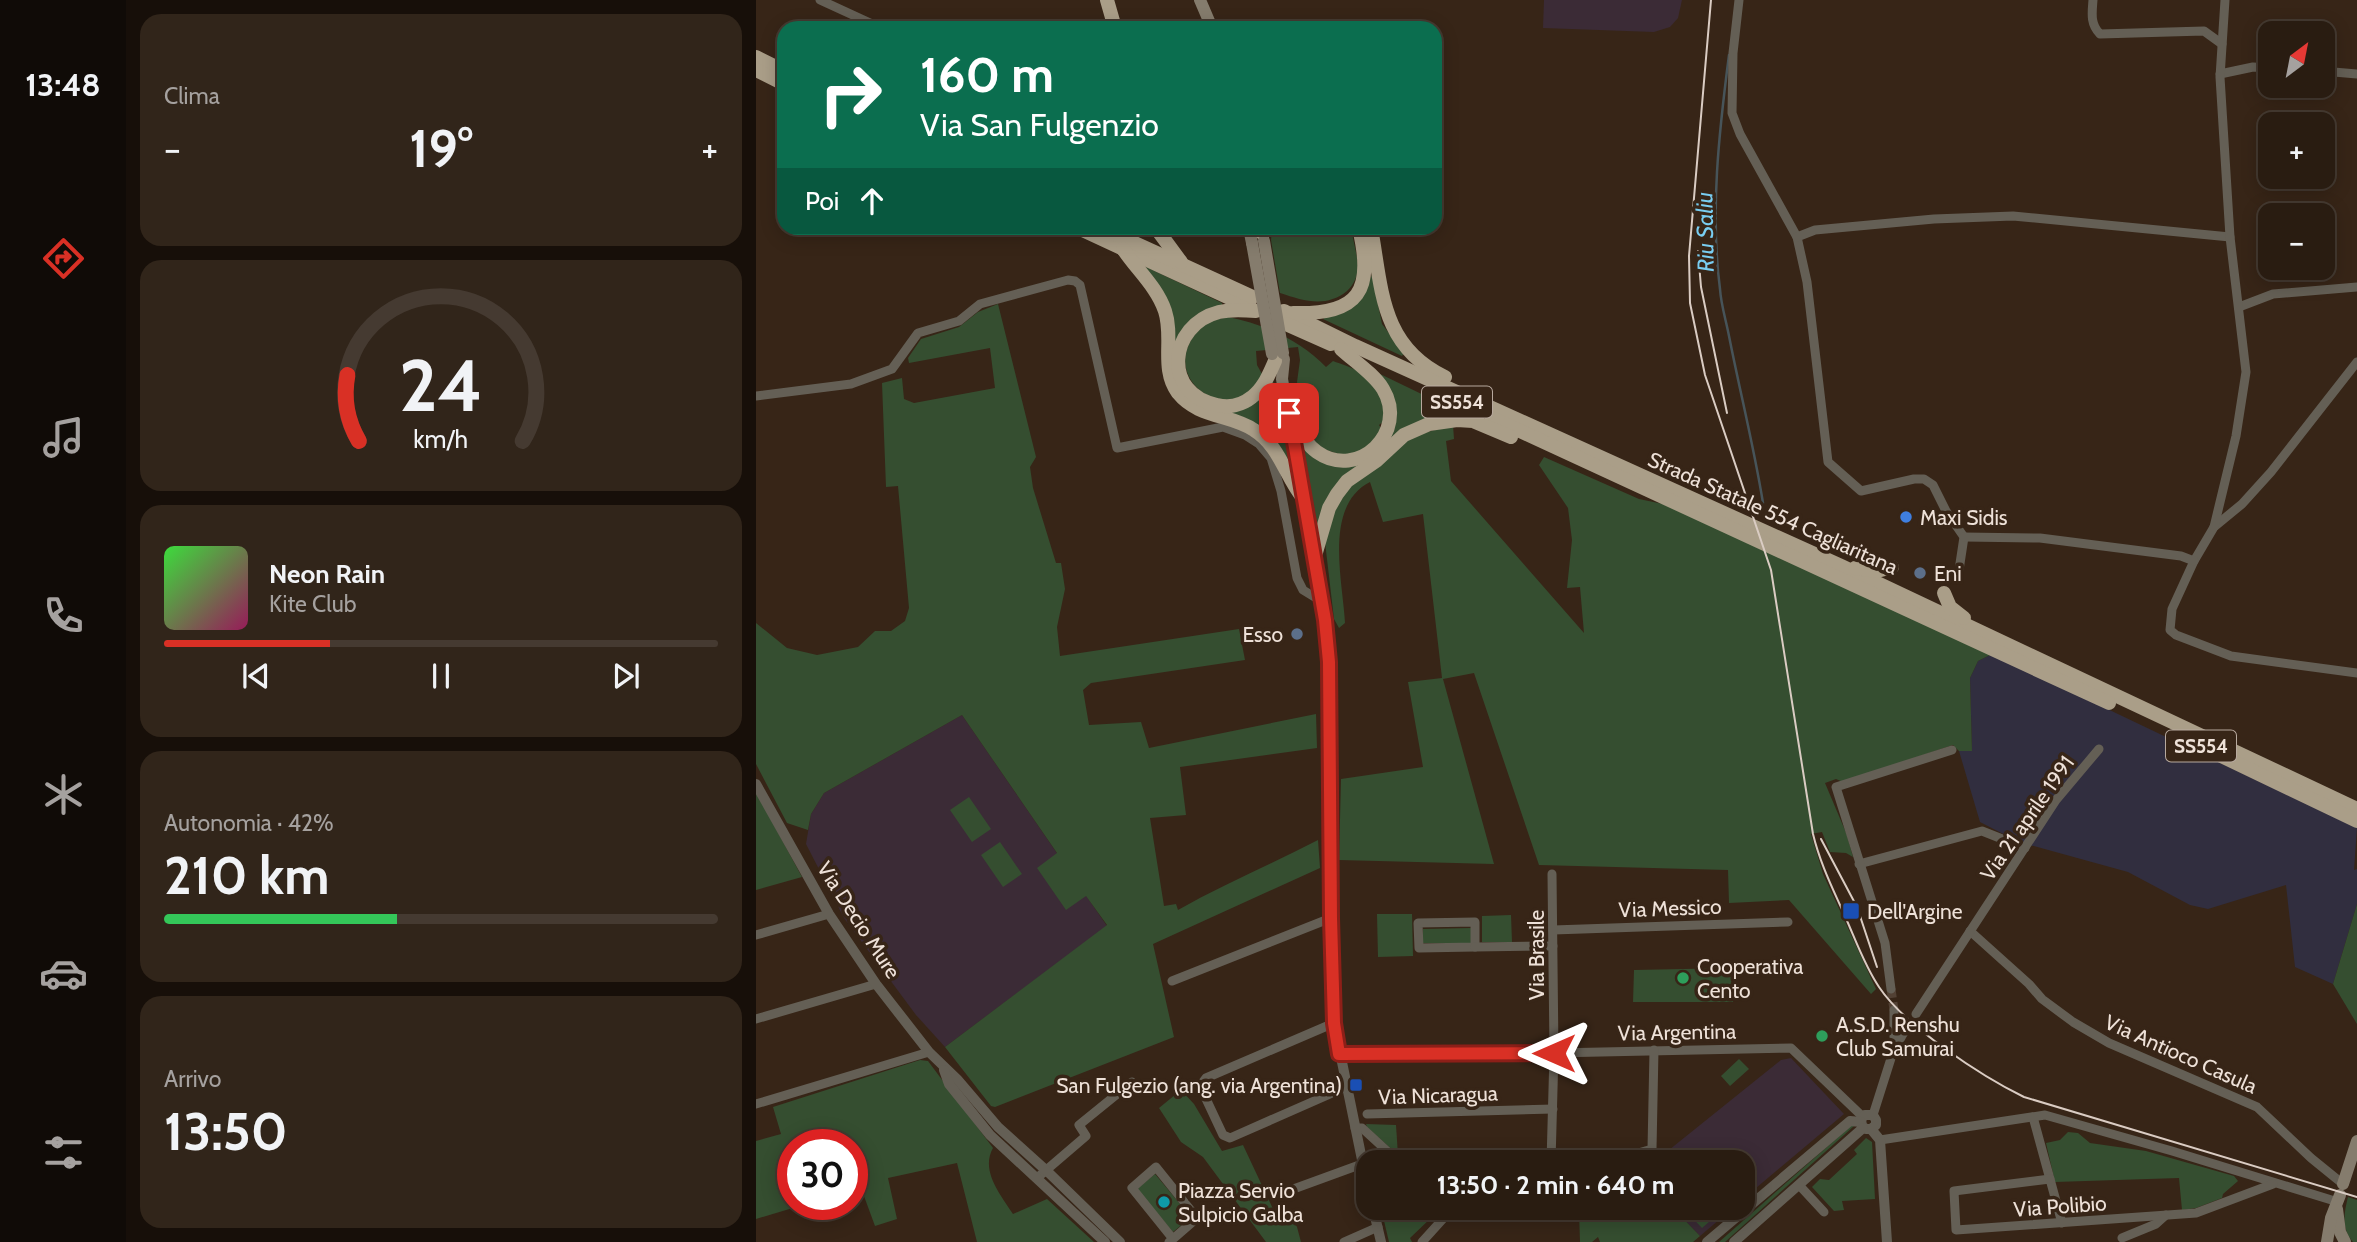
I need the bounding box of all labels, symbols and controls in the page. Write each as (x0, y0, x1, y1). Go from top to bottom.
north arrow (2258, 21, 2334, 98)
map controls (2258, 21, 2335, 280)
text: 160 m (920, 45, 1054, 104)
icon: right (805, 49, 896, 140)
text: 13:48 (25, 65, 101, 104)
text: Clima (164, 82, 220, 110)
text: Via San Fulgenzio (920, 105, 1159, 144)
button: + (2258, 112, 2335, 189)
text: 19° (409, 117, 473, 180)
text: − (164, 125, 181, 172)
text: + (701, 125, 718, 172)
icon: ahead (853, 182, 891, 220)
text: Poi (805, 185, 839, 217)
water label: Riu Saliu (1690, 192, 1720, 272)
button: − (2258, 203, 2335, 280)
icon: directions (39, 234, 88, 283)
text: 24 (399, 342, 483, 430)
pin (1259, 383, 1319, 443)
road number: SS554 (1422, 386, 1492, 418)
icon: arrive (1270, 394, 1308, 432)
icon: music (39, 413, 88, 462)
text: km/h (414, 424, 468, 454)
street label: Strada Statale 554 Cagliaritana (1644, 446, 1902, 580)
place label: Maxi Sidis (1920, 505, 2008, 530)
marker: Maxi Sidis (1898, 509, 1914, 525)
text: Neon Rain (269, 558, 385, 590)
place label: Eni (1934, 561, 1962, 586)
marker: Eni (1912, 565, 1928, 581)
text: Kite Club (269, 590, 356, 618)
icon: phone (39, 591, 88, 640)
place label: Esso (1243, 622, 1283, 647)
marker: Esso (1289, 626, 1305, 642)
icon: previous (237, 657, 275, 695)
icon: pause (422, 657, 460, 695)
icon: next (607, 657, 645, 695)
road number: SS554 (2166, 730, 2236, 762)
street label: Via 21 aprile 1991 (1975, 751, 2079, 885)
icon: climate (39, 770, 88, 819)
text: Autonomia · 42% (164, 809, 334, 837)
text: 210 km (164, 844, 330, 907)
street label: Via Decio Mure (812, 857, 906, 983)
street label: Via Messico (1618, 894, 1722, 922)
place label: Dell'Argine (1867, 899, 1963, 924)
marker: Dell'Argine (1841, 901, 1861, 921)
street label: Via Brasile (1524, 909, 1549, 1000)
icon: car (39, 949, 88, 998)
place label: Cooperativa Cento (1697, 954, 1803, 1003)
marker: Cooperativa Cento (1675, 970, 1691, 986)
street label: Via Antioco Casula (2101, 1009, 2261, 1099)
place label: A.S.D. Renshu Club Samurai (1836, 1012, 1960, 1061)
position arrow (1517, 1016, 1591, 1090)
street label: Via Argentina (1618, 1018, 1736, 1046)
marker: A.S.D. Renshu Club Samurai (1814, 1028, 1830, 1044)
text: Arrivo (164, 1065, 221, 1093)
place label: San Fulgezio (ang. via Argentina) (1056, 1073, 1342, 1098)
marker: San Fulgezio (ang. via Argentina) (1348, 1077, 1364, 1093)
street label: Via Nicaragua (1378, 1080, 1498, 1110)
text: 13:50 (164, 1100, 287, 1163)
icon: filters (39, 1128, 88, 1177)
speed limit sign: 30 (777, 1129, 868, 1220)
text: 13:50 · 2 min · 640 m (1437, 1169, 1674, 1201)
place label: Piazza Servio Sulpicio Galba (1178, 1178, 1303, 1227)
street label: Via Polibio (2013, 1190, 2107, 1222)
marker: Piazza Servio Sulpicio Galba (1156, 1194, 1172, 1210)

